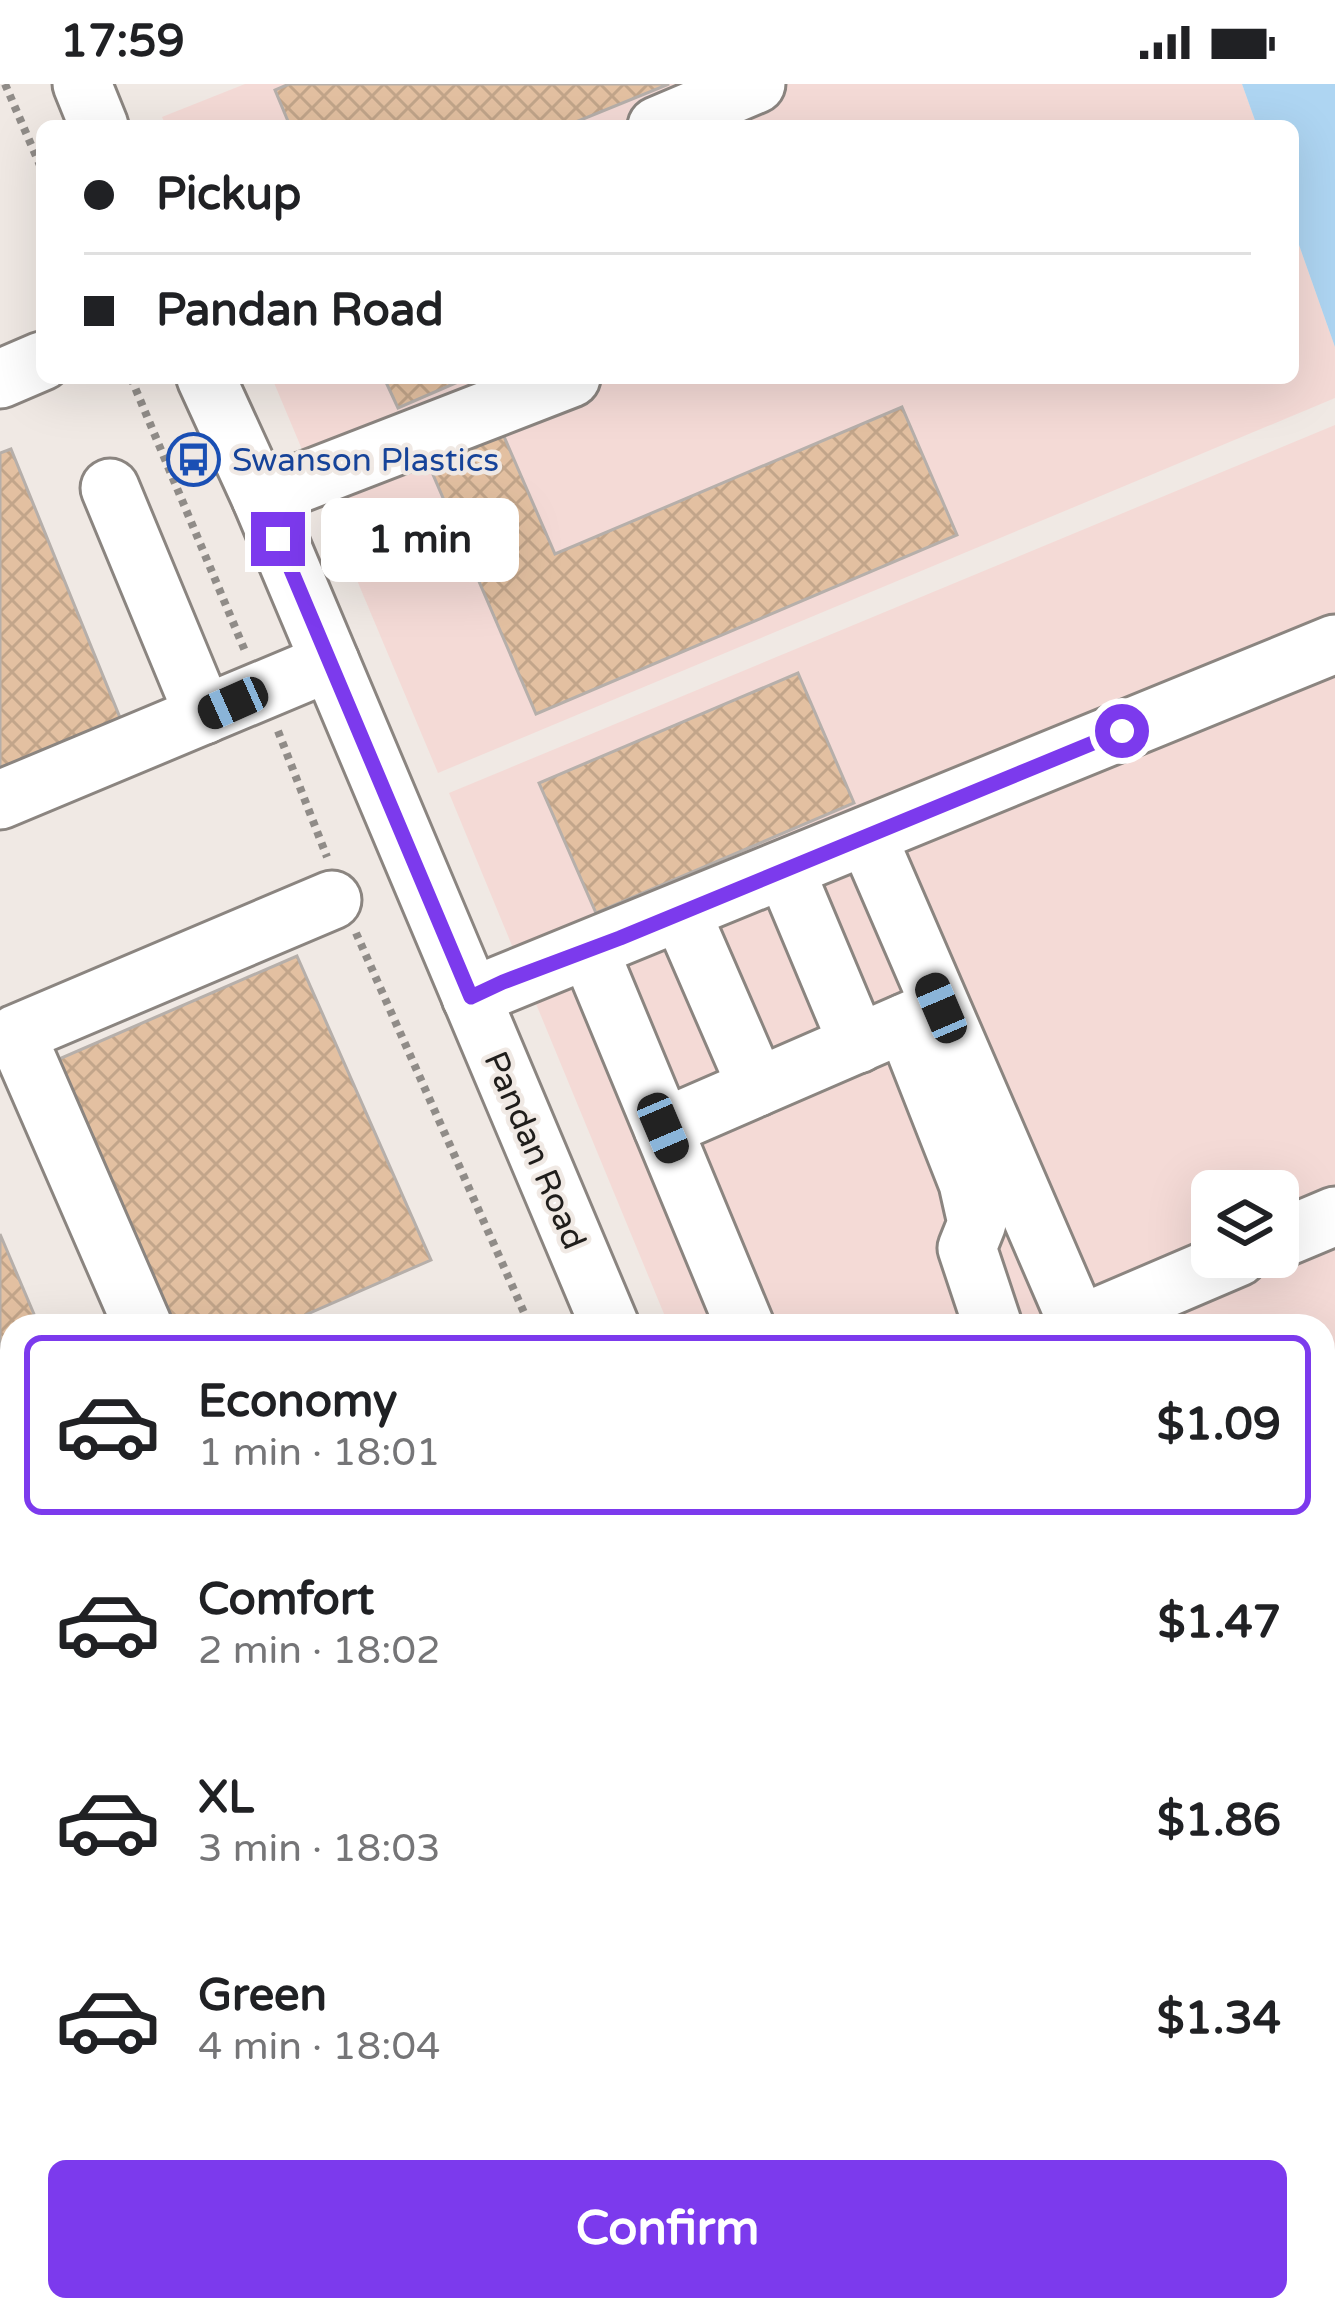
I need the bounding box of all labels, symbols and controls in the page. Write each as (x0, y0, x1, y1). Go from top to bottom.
text: 17:59 (60, 15, 185, 69)
text: Pickup (156, 168, 301, 222)
text: Pandan Road (156, 284, 444, 338)
bus stop icon: Swanson Plastics (165, 431, 221, 487)
place label: Swanson Plastics (232, 441, 499, 480)
callout: 1 min (320, 497, 518, 581)
route end (251, 512, 305, 566)
text: 1 min (368, 516, 472, 563)
car (193, 672, 273, 734)
route start (1095, 704, 1149, 758)
car (910, 968, 972, 1048)
street label: Pandan Road (475, 1046, 594, 1255)
car (632, 1088, 694, 1168)
map controls (1191, 1170, 1299, 1278)
button: layers (1191, 1170, 1299, 1278)
icon: car (54, 1371, 162, 1479)
text: Economy (198, 1375, 397, 1429)
text: $1.09 (1157, 1398, 1281, 1452)
text: 1 min · 18:01 (198, 1429, 440, 1476)
icon: car (54, 1569, 162, 1677)
text: Comfort (198, 1573, 374, 1627)
text: $1.47 (1158, 1596, 1281, 1650)
text: 2 min · 18:02 (198, 1627, 440, 1674)
icon: car (54, 1767, 162, 1875)
text: XL (198, 1771, 254, 1825)
text: $1.86 (1157, 1794, 1281, 1848)
text: 3 min · 18:03 (198, 1825, 440, 1872)
icon: car (54, 1965, 162, 2073)
text: Green (198, 1969, 327, 2023)
text: $1.34 (1157, 1992, 1281, 2046)
text: 4 min · 18:04 (198, 2023, 440, 2070)
button: Confirm (48, 2160, 1287, 2298)

